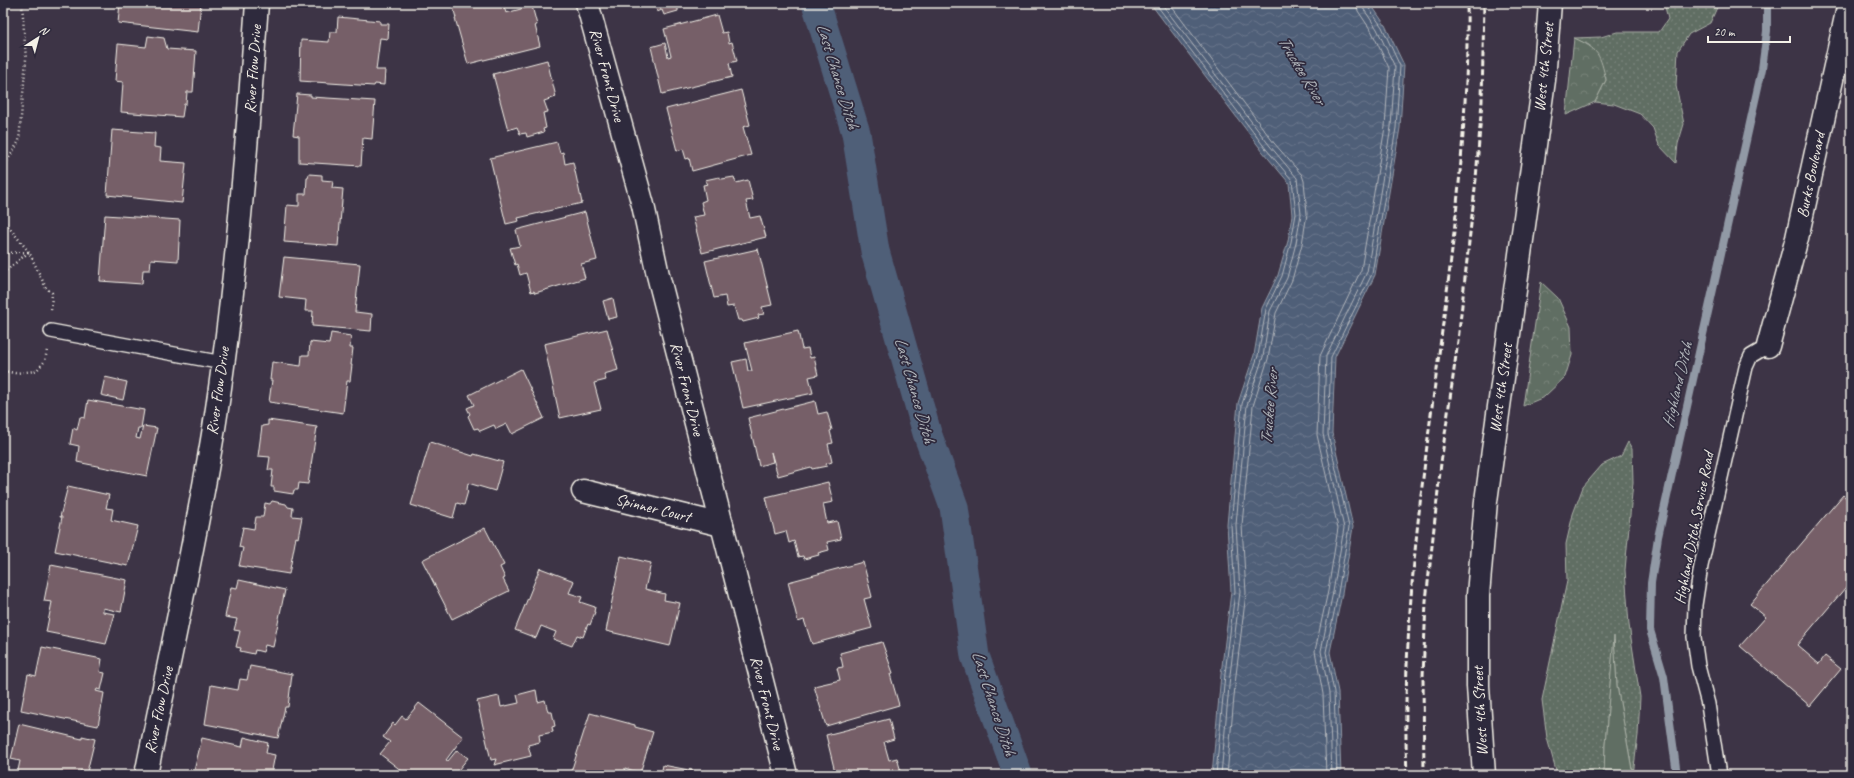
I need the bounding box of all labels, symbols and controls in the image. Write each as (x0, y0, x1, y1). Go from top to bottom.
north arrow (18, 18, 58, 58)
scale bar (1708, 18, 1790, 44)
street label: West 4th Street (1529, 20, 1559, 113)
water label: Last Chance Ditch (812, 21, 864, 132)
text: N (37, 22, 53, 39)
street label: River Flow Drive (240, 22, 266, 114)
text: 20 m (1714, 24, 1736, 40)
street label: River Front Drive (585, 26, 629, 125)
water label: Truckee River (1273, 32, 1332, 110)
street label: Burks Boulevard (1792, 128, 1830, 219)
water label: Last Chance Ditch (890, 335, 940, 446)
water label: Highland Ditch (1657, 339, 1697, 430)
street label: River Front Drive (666, 340, 709, 440)
street label: West 4th Street (1485, 341, 1517, 434)
street label: River Flow Drive (202, 344, 234, 436)
water label: Truckee River (1255, 365, 1283, 446)
street label: Highland Ditch Service Road (1669, 448, 1719, 606)
street label: Spinner Court (614, 489, 695, 528)
water label: Last Chance Ditch (967, 648, 1021, 759)
street label: River Front Drive (746, 654, 789, 754)
street label: River Flow Drive (140, 663, 178, 755)
street label: West 4th Street (1468, 664, 1492, 756)

